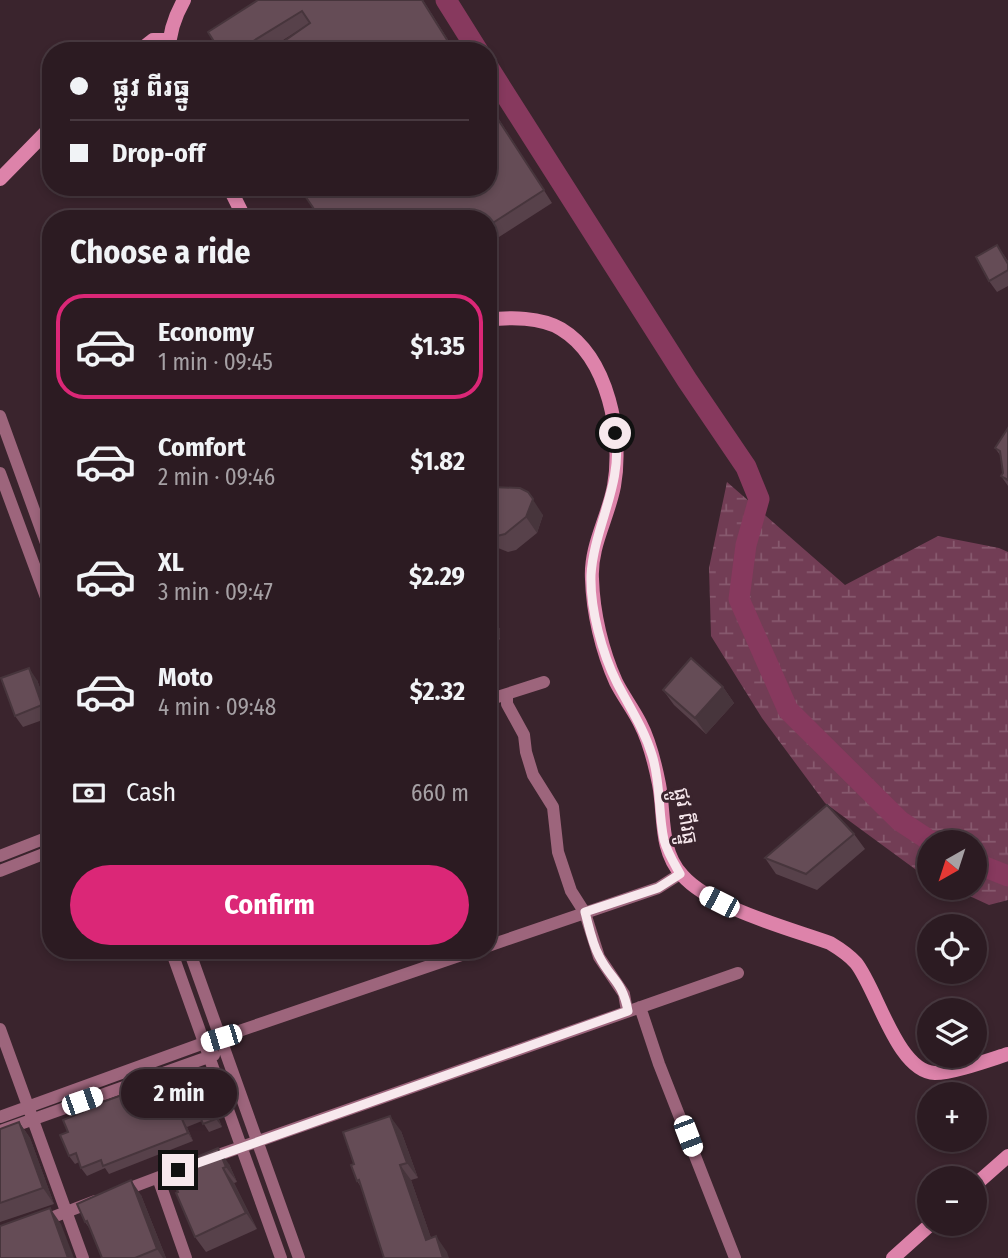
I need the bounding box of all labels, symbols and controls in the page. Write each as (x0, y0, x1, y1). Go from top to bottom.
text: ផ្លូវ ពីរធ្នូ (112, 72, 191, 103)
text: Drop-off (112, 138, 205, 169)
text: Choose a ride (70, 233, 251, 271)
icon: car (74, 315, 137, 378)
text: Economy (158, 317, 254, 348)
text: $1.35 (411, 331, 465, 362)
text: 1 min · 09:45 (158, 348, 273, 376)
route start (599, 417, 631, 449)
icon: car (74, 430, 137, 493)
text: Comfort (158, 432, 246, 463)
text: $1.82 (410, 446, 465, 477)
text: 2 min · 09:46 (158, 463, 275, 491)
icon: car (74, 545, 137, 608)
text: XL (158, 547, 184, 578)
text: $2.29 (409, 561, 465, 592)
text: 3 min · 09:47 (158, 578, 273, 606)
icon: car (74, 660, 137, 723)
text: Moto (158, 662, 213, 693)
text: $2.32 (410, 676, 465, 707)
text: 4 min · 09:48 (158, 693, 276, 721)
icon: cash (70, 774, 108, 812)
text: Cash (126, 777, 176, 808)
text: 660 m (411, 779, 469, 807)
street label: ផ្លូវ ពីរធ្នូ (662, 785, 704, 848)
north arrow (917, 830, 987, 900)
map controls (917, 830, 987, 1236)
button: Confirm (70, 865, 469, 945)
car (696, 883, 743, 921)
button: locate (917, 914, 987, 984)
button: layers (917, 998, 987, 1068)
car (198, 1022, 245, 1054)
callout: 2 min (120, 1068, 236, 1118)
text: 2 min (154, 1079, 205, 1107)
button: + (917, 1082, 987, 1152)
car (59, 1084, 106, 1118)
car (671, 1113, 706, 1159)
route end (162, 1154, 194, 1186)
button: − (917, 1166, 987, 1236)

